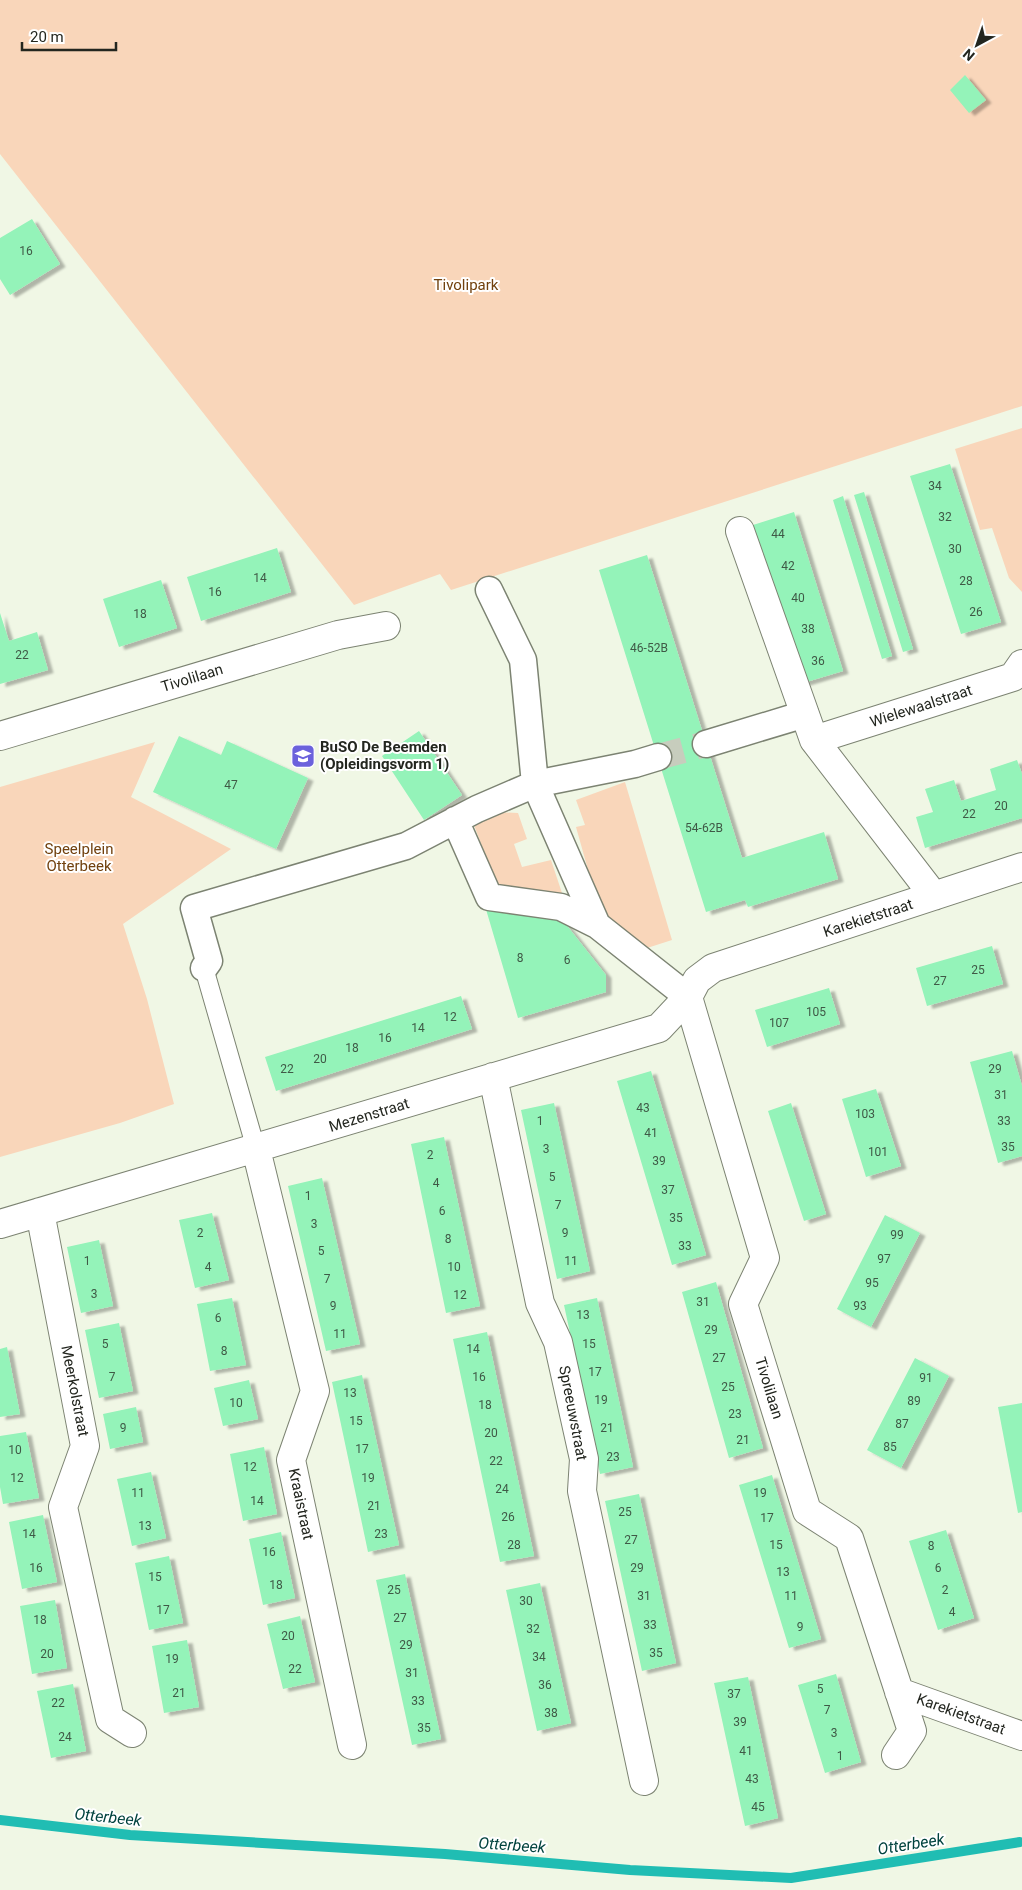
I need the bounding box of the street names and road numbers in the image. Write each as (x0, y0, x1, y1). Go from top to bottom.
street label: Tivolilaan (159, 660, 225, 696)
street label: Wielewaalstraat (868, 681, 974, 731)
street label: Karekietstraat (821, 895, 915, 941)
street label: Mezenstraat (327, 1094, 412, 1136)
street label: Meerkolstraat (57, 1344, 93, 1438)
street label: Tivolilaan (751, 1355, 787, 1421)
street label: Spreeuwstraat (555, 1364, 591, 1462)
street label: Kraaistraat (285, 1467, 317, 1542)
street label: Karekietstraat (914, 1690, 1008, 1738)

